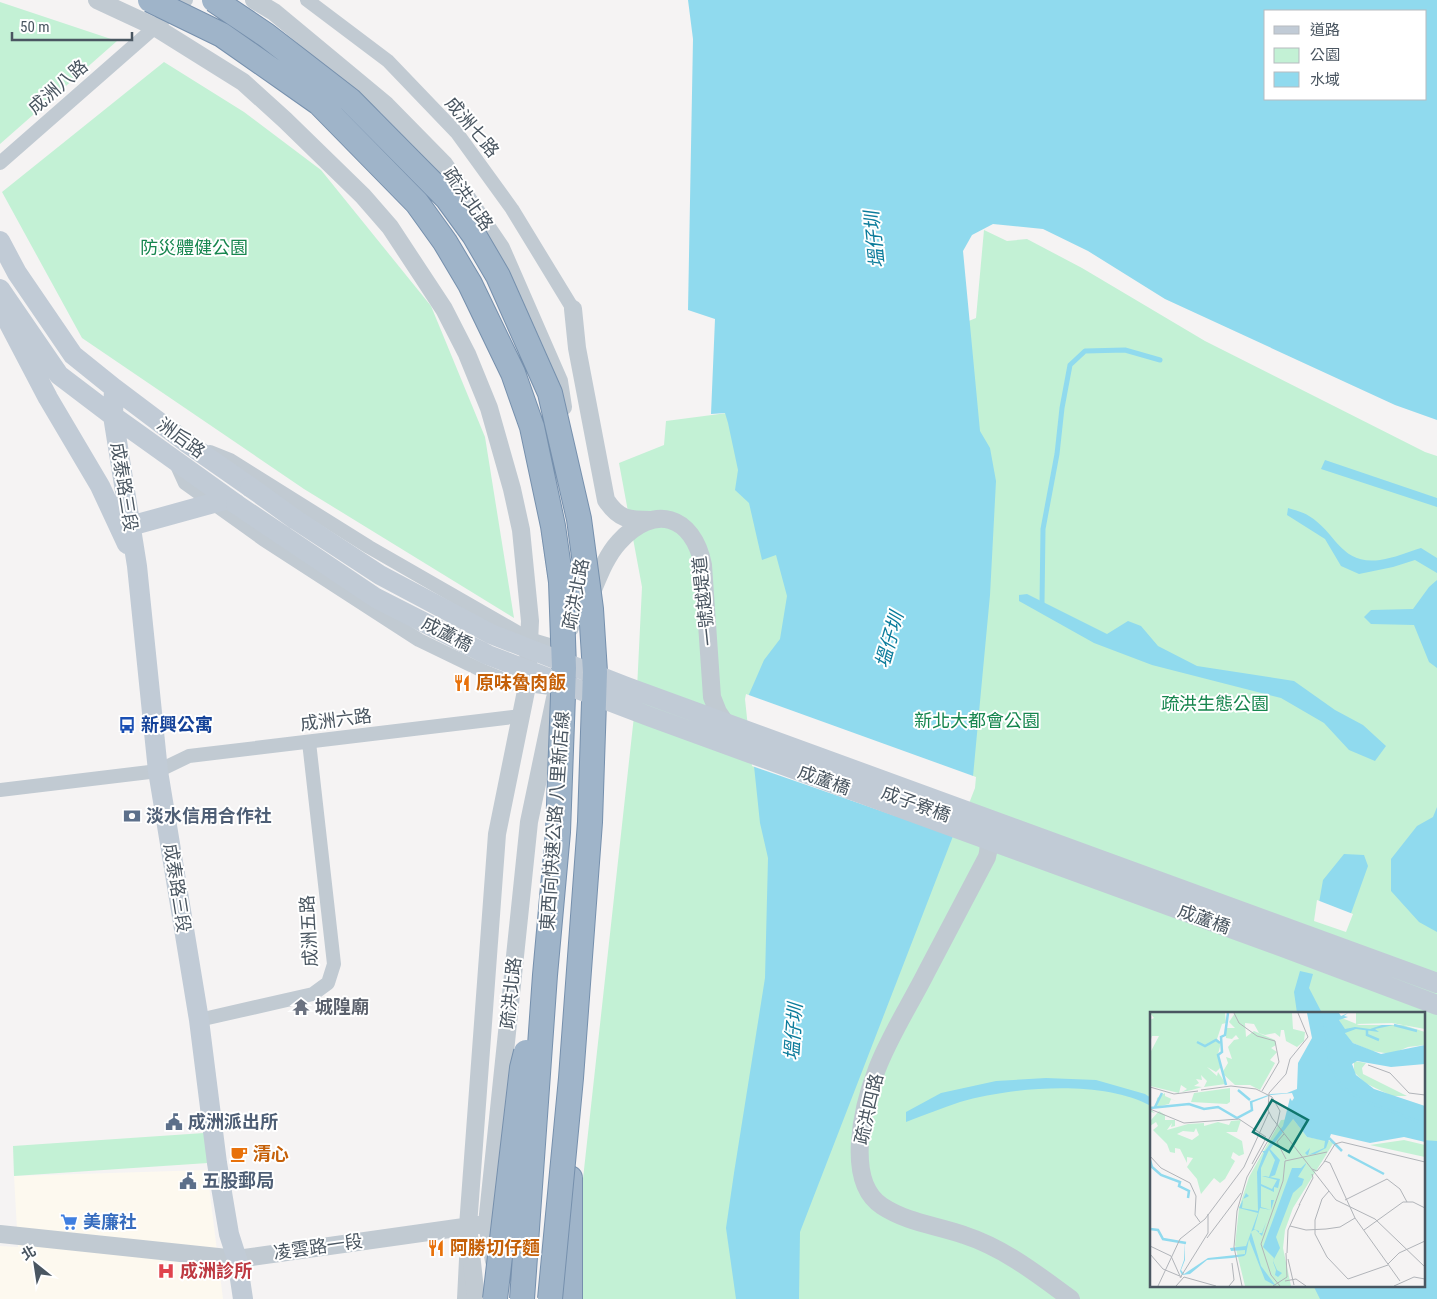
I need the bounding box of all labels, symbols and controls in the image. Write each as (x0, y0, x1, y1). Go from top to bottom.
scale bar (12, 10, 132, 42)
legend (1264, 10, 1427, 100)
text: 50 m (20, 18, 50, 36)
text: 道路 (1310, 21, 1340, 39)
text: 公園 (1310, 46, 1340, 64)
street label: 成洲八路 (24, 55, 92, 118)
text: 水域 (1310, 71, 1340, 89)
street label: 成洲七路 (441, 92, 504, 161)
street label: 疏洪北路 (439, 163, 498, 234)
water label: 塭仔圳 (860, 207, 889, 270)
park label: 防災體健公園 (140, 237, 248, 258)
street label: 洲后路 (153, 413, 209, 462)
street label: 成泰路三段 (107, 441, 142, 533)
street label: 一號越堤道 (688, 555, 719, 647)
street label: 疏洪北路 (558, 557, 593, 631)
water label: 塭仔圳 (871, 607, 909, 671)
street label: 成蘆橋 (418, 612, 476, 655)
place label: 原味魯肉飯 (476, 672, 566, 693)
restaurant icon: 原味魯肉飯 (452, 673, 472, 693)
park label: 疏洪生態公園 (1161, 693, 1269, 714)
street label: 成洲六路 (299, 705, 373, 734)
street label: 東西向快速公路 八里新店線 (536, 710, 573, 931)
park label: 新北大都會公園 (914, 710, 1040, 731)
place label: 新興公寓 (141, 714, 213, 735)
bus stop icon: 新興公寓 (117, 715, 137, 735)
street label: 成蘆橋 (795, 760, 853, 799)
street label: 成子寮橋 (879, 781, 954, 826)
place label: 淡水信用合作社 (146, 805, 272, 826)
bank icon: 淡水信用合作社 (122, 806, 142, 826)
street label: 成泰路三段 (160, 842, 195, 934)
street label: 成洲五路 (296, 895, 321, 968)
street label: 成蘆橋 (1175, 899, 1233, 938)
street label: 疏洪北路 (496, 956, 525, 1030)
place label: 城隍廟 (315, 996, 369, 1017)
temple icon: 城隍廟 (291, 997, 311, 1017)
water label: 塭仔圳 (780, 1000, 807, 1061)
inset map (1150, 1012, 1424, 1286)
street label: 疏洪四路 (850, 1071, 887, 1146)
place label: 成洲派出所 (188, 1111, 278, 1132)
public building icon: 成洲派出所 (164, 1112, 184, 1132)
place label: 清心 (253, 1143, 289, 1164)
cafe icon: 清心 (229, 1144, 249, 1164)
place label: 五股郵局 (202, 1170, 274, 1191)
public building icon: 五股郵局 (178, 1171, 198, 1191)
place label: 美廉社 (83, 1211, 137, 1232)
supermarket icon: 美廉社 (59, 1212, 79, 1232)
street label: 凌雲路一段 (272, 1230, 364, 1263)
place label: 阿勝切仔麵 (450, 1237, 540, 1258)
restaurant icon: 阿勝切仔麵 (426, 1238, 446, 1258)
north arrow (10, 1239, 60, 1289)
text: 北 (18, 1242, 39, 1263)
place label: 成洲診所 (180, 1260, 252, 1281)
hospital icon: 成洲診所 (156, 1261, 176, 1281)

